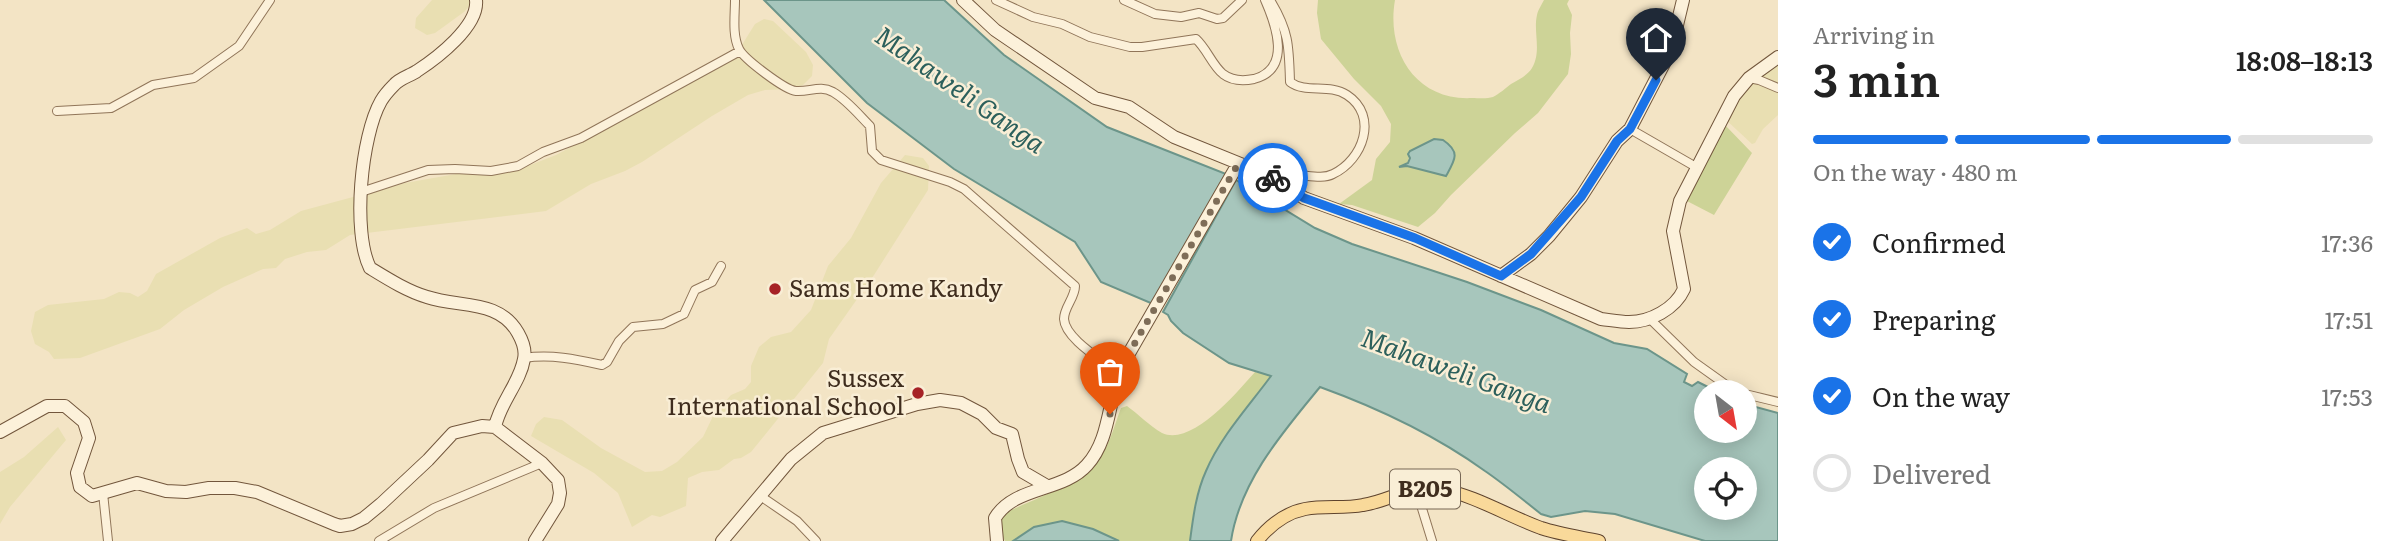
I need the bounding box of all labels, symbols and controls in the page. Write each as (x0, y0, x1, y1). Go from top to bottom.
pin (1626, 8, 1686, 80)
water label: Mahaweli Ganga (869, 15, 1054, 161)
text: Arriving in (1813, 17, 1935, 51)
icon: home (1637, 19, 1675, 57)
text: 18:08–18:13 (2236, 40, 2373, 79)
text: 3 min (1813, 43, 1940, 111)
courier (1238, 143, 1308, 213)
text: On the way · 480 m (1813, 154, 2018, 188)
icon: bike (1254, 159, 1292, 197)
text: Confirmed (1872, 222, 2006, 261)
icon: check (1813, 223, 1851, 261)
text: 17:36 (2321, 225, 2373, 259)
place label: Sams Home Kandy (789, 269, 1003, 304)
marker: Sams Home Kandy (767, 281, 783, 297)
text: Preparing (1872, 299, 1995, 338)
icon: check (1813, 300, 1851, 338)
text: 17:51 (2324, 302, 2373, 336)
water label: Mahaweli Ganga (1356, 316, 1557, 421)
pin (1080, 342, 1140, 414)
icon: bag (1091, 353, 1129, 391)
place label: Sussex International School (667, 359, 904, 422)
text: On the way (1872, 376, 2010, 415)
icon: check (1813, 377, 1851, 415)
text: 17:53 (2321, 379, 2373, 413)
north arrow (1694, 380, 1757, 443)
map controls (1694, 380, 1757, 520)
marker: Sussex International School (910, 385, 926, 401)
text: Delivered (1872, 453, 1991, 492)
button: locate (1694, 457, 1757, 520)
road number: B205 (1390, 470, 1460, 509)

